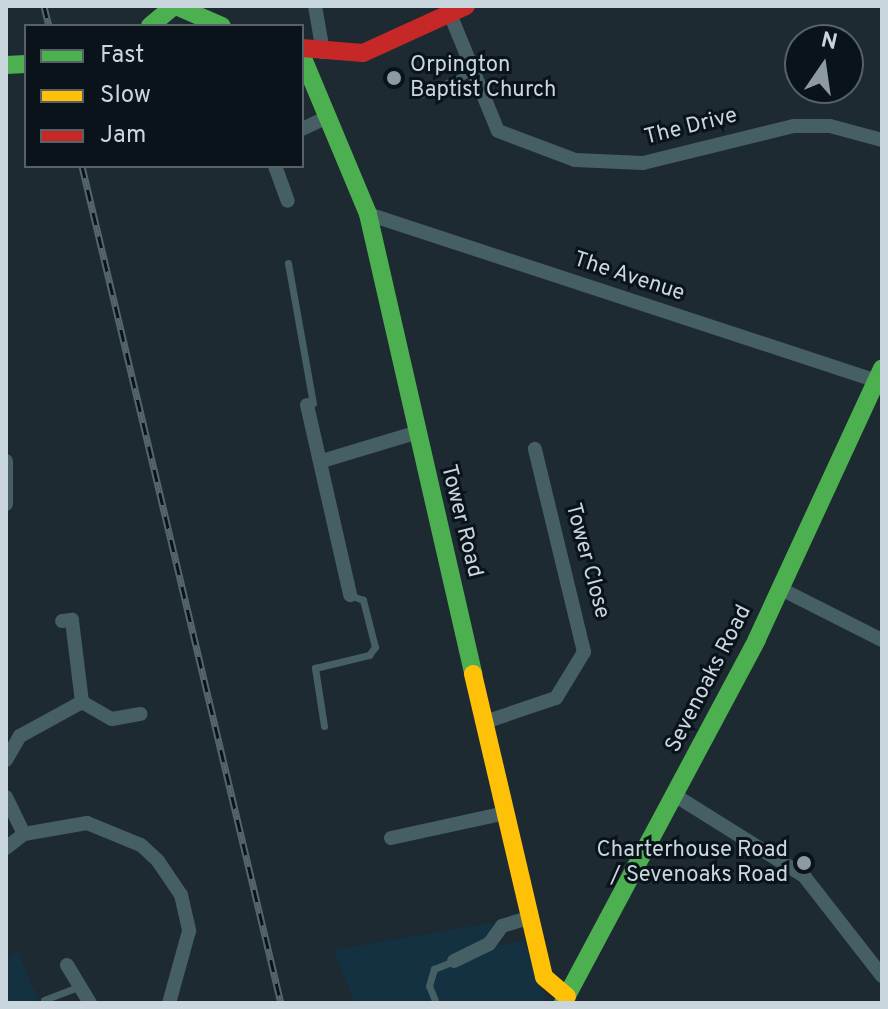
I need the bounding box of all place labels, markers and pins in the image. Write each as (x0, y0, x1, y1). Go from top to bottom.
place label: Orpington Baptist Church (410, 52, 556, 104)
marker: Orpington Baptist Church (385, 69, 403, 87)
place label: Charterhouse Road / Sevenoaks Road (597, 837, 788, 888)
marker: Charterhouse Road / Sevenoaks Road (795, 854, 813, 872)

